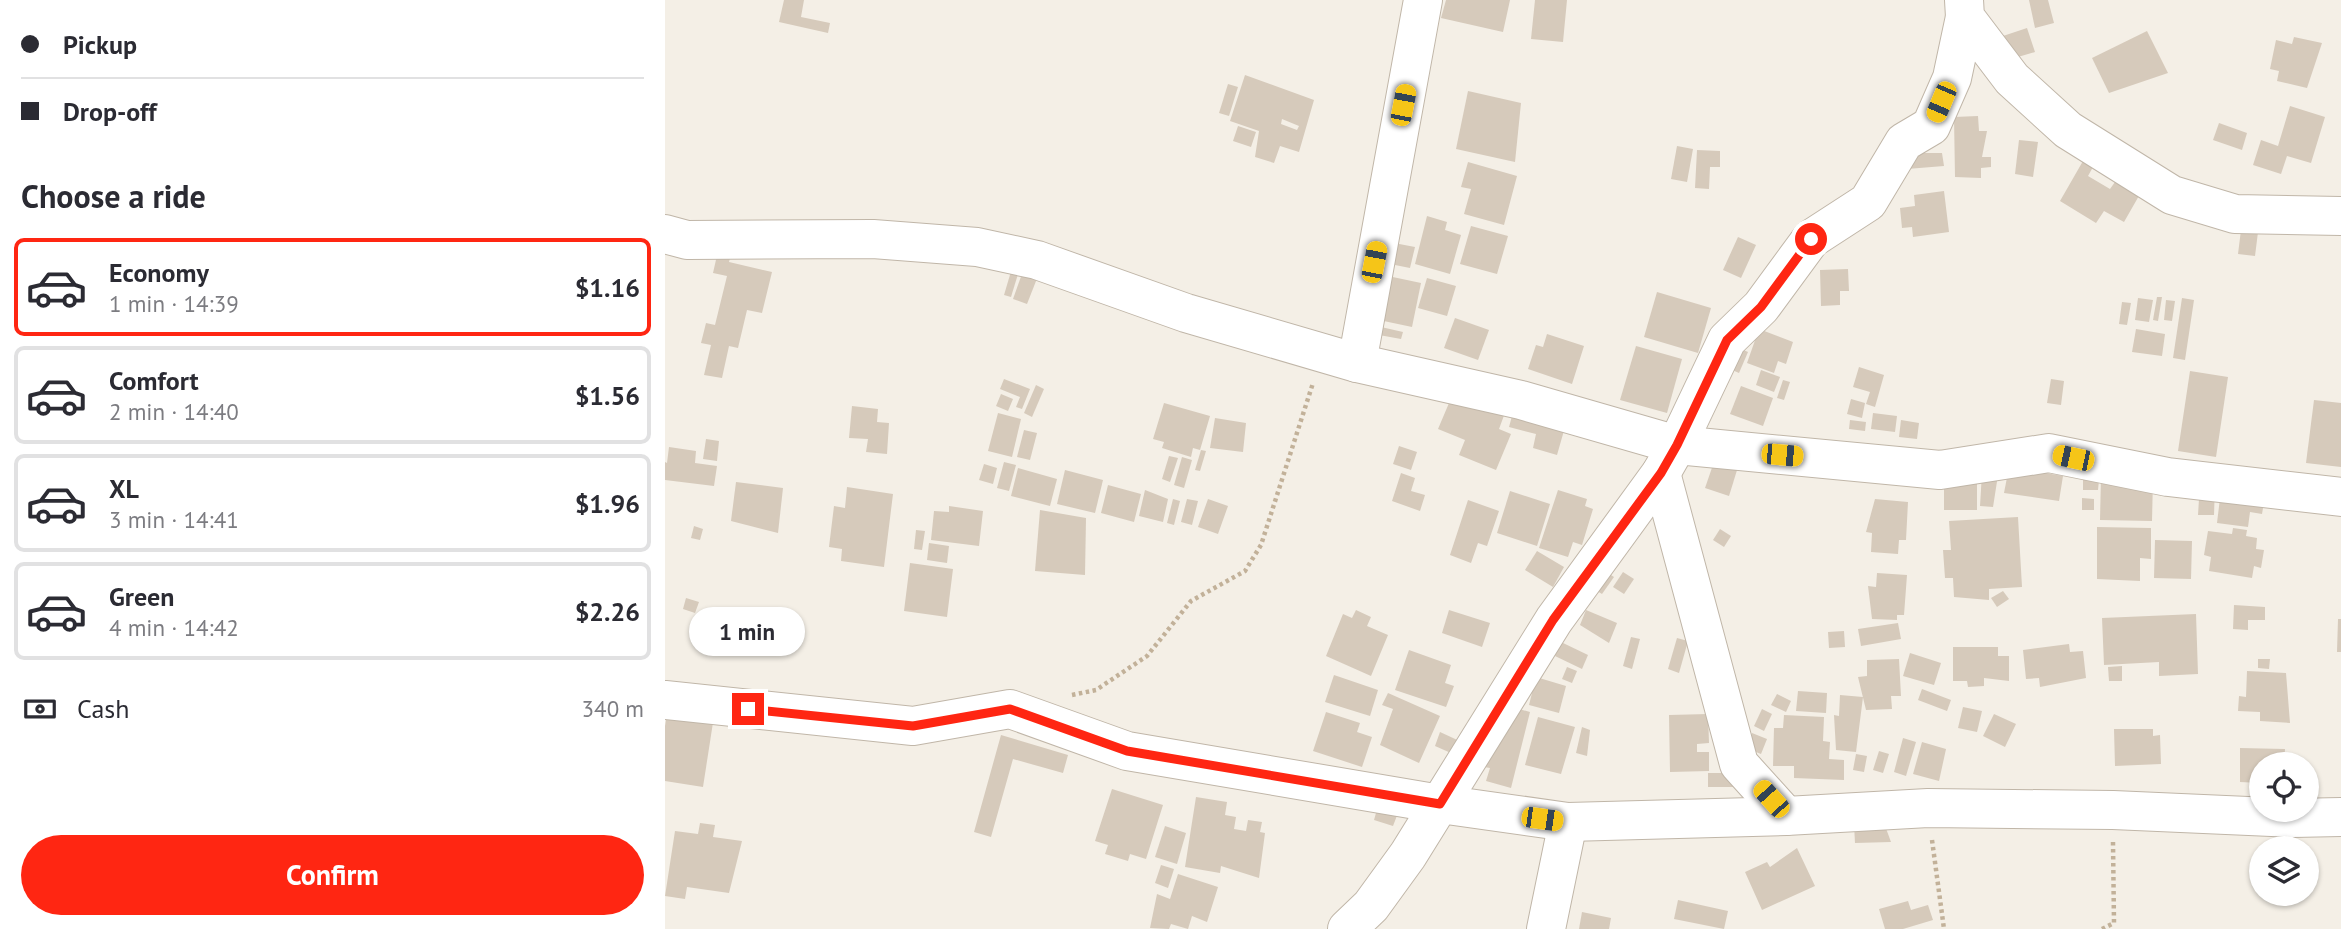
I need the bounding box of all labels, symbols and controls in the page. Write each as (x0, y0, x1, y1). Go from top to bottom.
text: Pickup (63, 28, 137, 61)
car (1924, 79, 1959, 125)
car (1389, 82, 1418, 128)
text: Drop-off (63, 95, 157, 128)
text: Choose a ride (21, 175, 206, 217)
route start (1795, 223, 1827, 255)
car (1360, 239, 1389, 285)
icon: car (25, 256, 88, 319)
text: Economy (109, 256, 209, 289)
text: $1.16 (575, 271, 640, 304)
text: 1 min · 14:39 (109, 289, 239, 318)
icon: car (25, 364, 88, 427)
text: Comfort (109, 364, 199, 397)
text: $1.56 (575, 379, 640, 412)
text: 2 min · 14:40 (109, 397, 239, 426)
car (1761, 443, 1804, 467)
car (2051, 443, 2096, 473)
icon: car (25, 472, 88, 535)
text: XL (109, 472, 139, 505)
text: $1.96 (575, 487, 640, 520)
text: 3 min · 14:41 (109, 505, 239, 534)
icon: car (25, 580, 88, 643)
text: Green (109, 580, 174, 613)
text: $2.26 (575, 595, 640, 628)
callout: 1 min (690, 608, 806, 656)
text: 4 min · 14:42 (109, 613, 239, 642)
text: 1 min (719, 617, 775, 646)
icon: cash (21, 690, 59, 728)
text: Cash (77, 692, 129, 725)
route end (732, 693, 764, 725)
text: 340 m (582, 694, 644, 723)
map controls (2249, 752, 2319, 906)
button: locate (2249, 752, 2319, 822)
car (1750, 776, 1793, 822)
car (1520, 806, 1565, 832)
button: Confirm (21, 835, 644, 915)
button: layers (2249, 836, 2319, 906)

